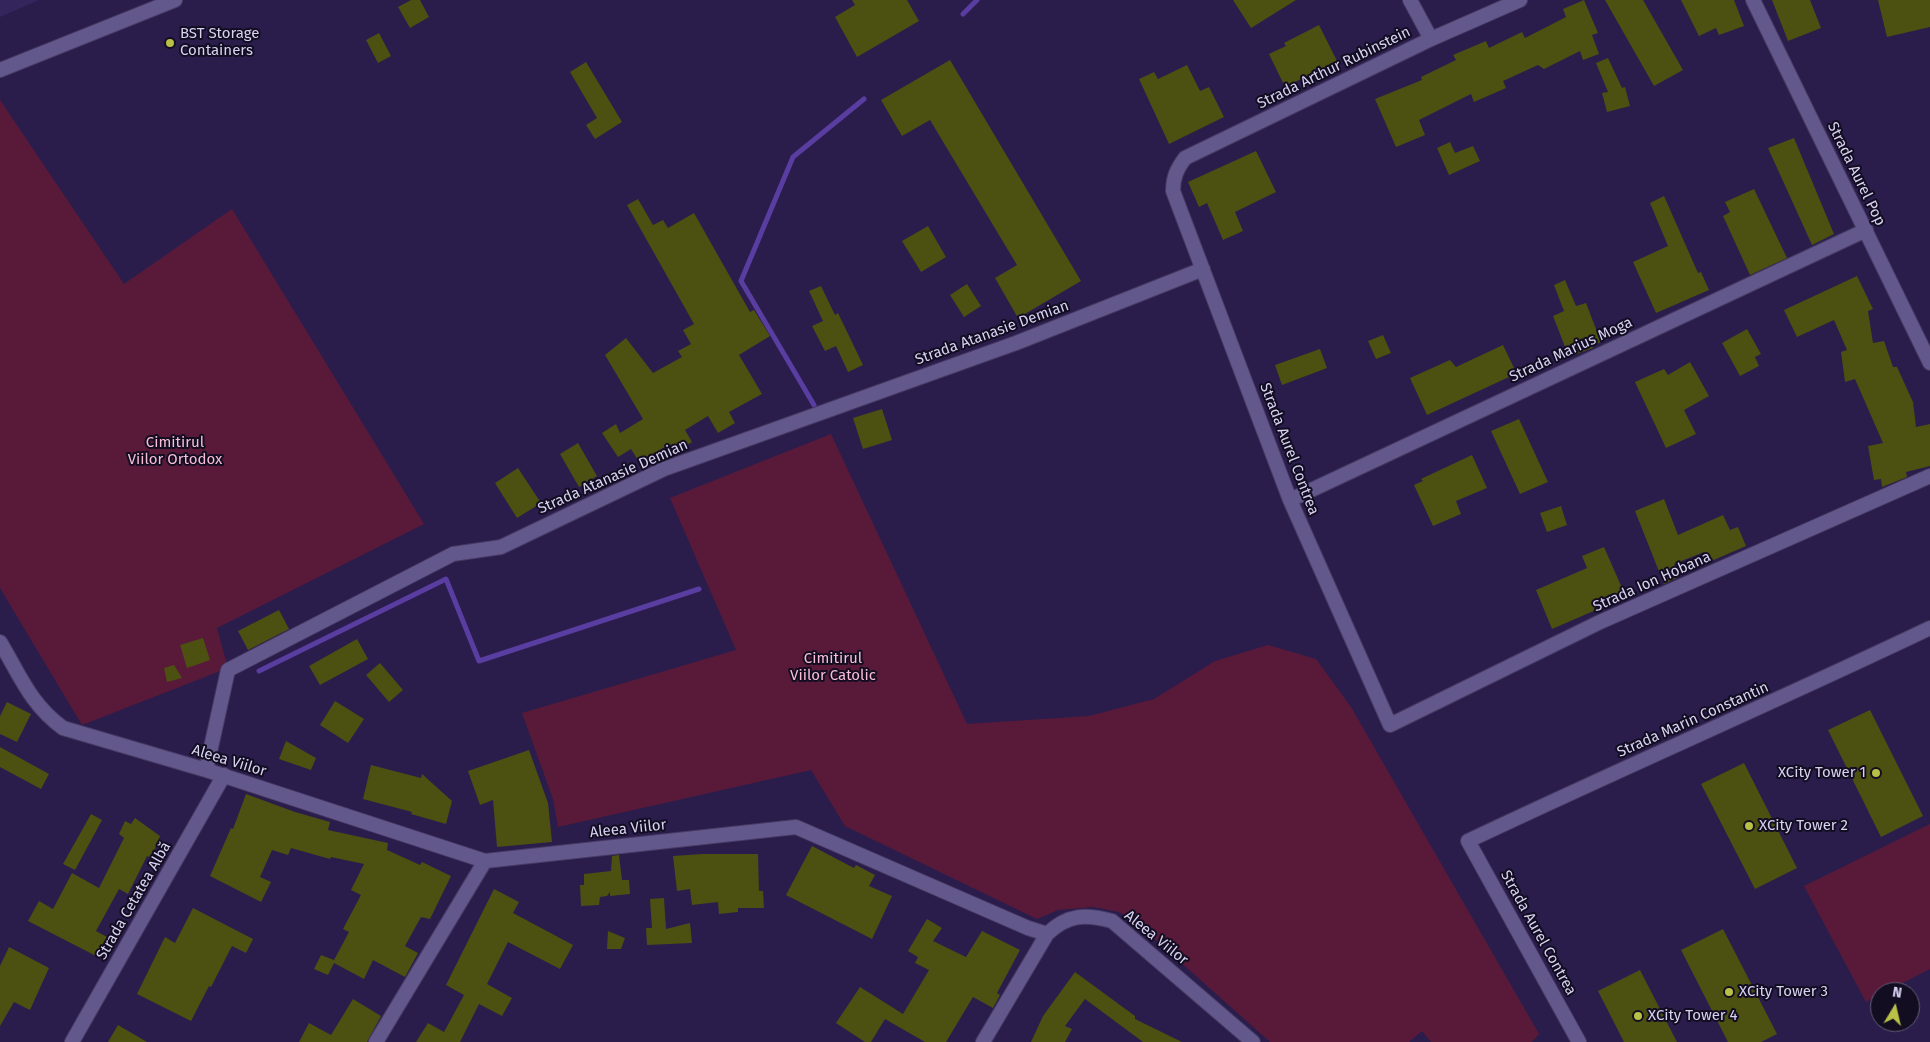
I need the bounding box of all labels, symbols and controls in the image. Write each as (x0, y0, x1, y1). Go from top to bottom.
street label: Strada Arthur Rubinstein (1254, 23, 1414, 113)
place label: BST Storage Containers (180, 25, 260, 60)
marker: BST Storage Containers (164, 37, 176, 49)
street label: Strada Aurel Pop (1823, 119, 1889, 229)
street label: Strada Atanasie Demian (913, 297, 1071, 369)
street label: Strada Marius Moga (1507, 314, 1635, 386)
street label: Strada Aurel Contrea (1256, 380, 1322, 518)
park label: Cimitirul Viilor Ortodox (128, 434, 222, 469)
street label: Strada Atanasie Demian (535, 436, 691, 518)
street label: Strada Ion Hobana (1590, 548, 1714, 616)
park label: Cimitirul Viilor Catolic (790, 650, 876, 685)
street label: Strada Marin Constantin (1614, 678, 1772, 762)
street label: Aleea Viilor (190, 741, 268, 781)
place label: XCity Tower 1 (1778, 764, 1866, 782)
marker: XCity Tower 1 (1870, 767, 1882, 779)
street label: Aleea Viilor (589, 816, 667, 842)
place label: XCity Tower 2 (1759, 817, 1848, 835)
marker: XCity Tower 2 (1743, 820, 1755, 832)
street label: Strada Cetatea Albă (93, 839, 175, 963)
street label: Strada Aurel Contrea (1496, 867, 1580, 999)
street label: Aleea Viilor (1120, 907, 1192, 969)
north arrow (1870, 982, 1920, 1032)
place label: XCity Tower 3 (1739, 983, 1828, 1001)
text: N (1891, 984, 1903, 1002)
marker: XCity Tower 3 (1723, 986, 1735, 998)
place label: XCity Tower 4 (1648, 1007, 1738, 1025)
marker: XCity Tower 4 (1632, 1010, 1644, 1022)

